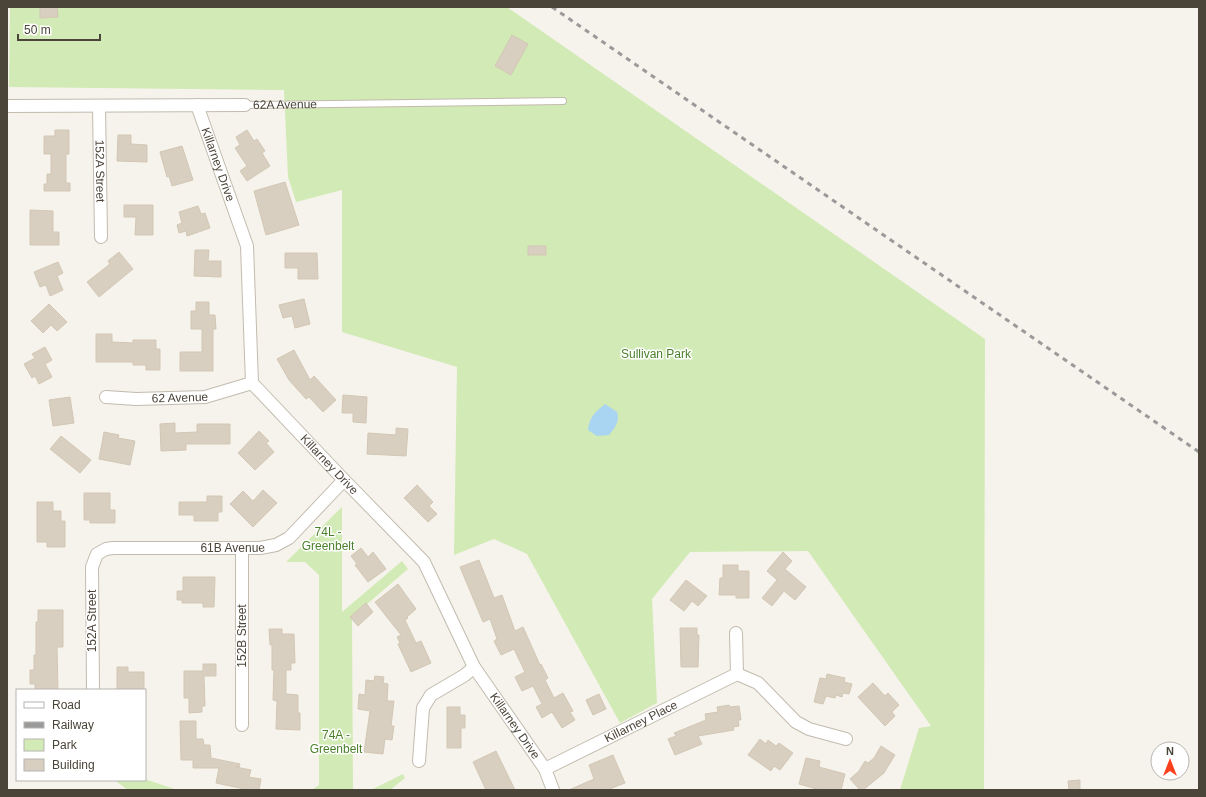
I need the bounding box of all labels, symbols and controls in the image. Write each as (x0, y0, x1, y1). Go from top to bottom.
scale bar (18, 16, 100, 42)
text: 50 m (24, 23, 51, 37)
street label: 62A Avenue (253, 97, 317, 112)
street label: Killarney Drive (199, 126, 238, 204)
street label: 152A Street (93, 139, 107, 203)
park label: Sullivan Park (621, 347, 692, 361)
street label: 62 Avenue (151, 390, 209, 406)
street label: Killarney Drive (298, 432, 361, 498)
park label: 74L - Greenbelt (302, 525, 355, 553)
street label: 61B Avenue (200, 540, 267, 555)
street label: 152A Street (85, 589, 99, 652)
street label: 152B Street (235, 604, 249, 668)
legend (16, 689, 146, 781)
street label: Killarney Drive (487, 690, 543, 762)
text: Road (52, 698, 81, 712)
street label: Killarney Place (602, 698, 680, 745)
text: Railway (52, 718, 94, 732)
park label: 74A - Greenbelt (310, 728, 363, 756)
text: Park (52, 738, 78, 752)
north arrow (1150, 741, 1190, 781)
text: N (1166, 745, 1174, 757)
text: Building (52, 758, 95, 772)

